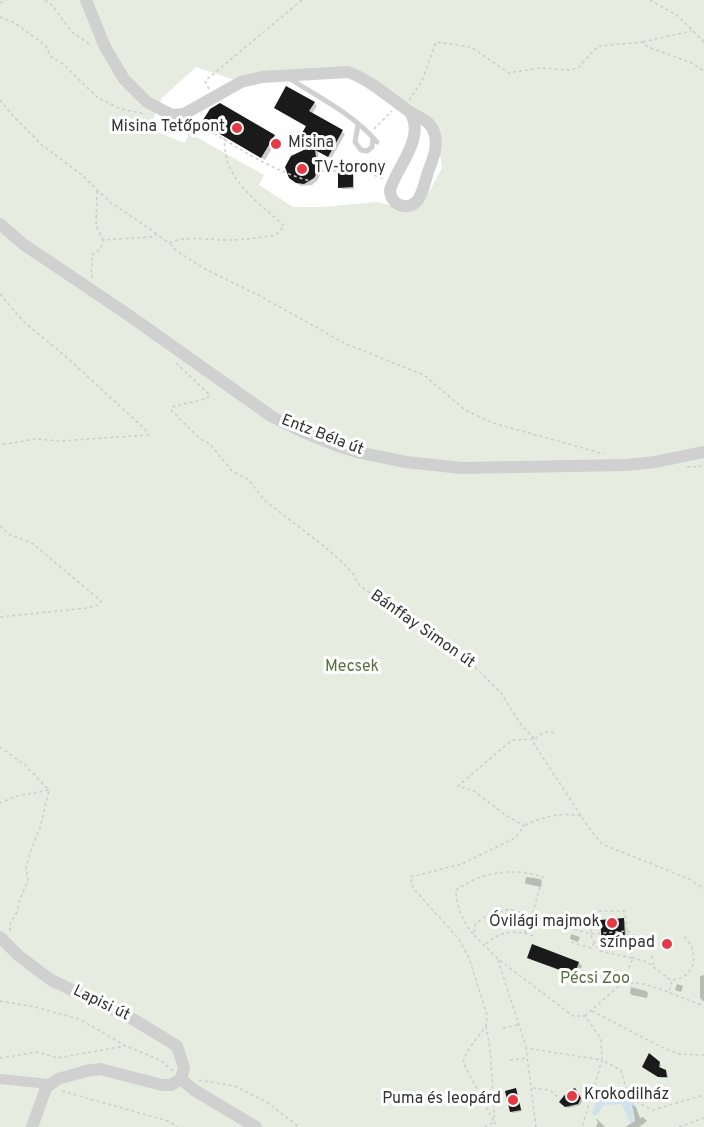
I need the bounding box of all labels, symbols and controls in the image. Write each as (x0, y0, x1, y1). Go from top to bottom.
place label: Misina Tetőpont (111, 118, 225, 138)
marker: Misina Tetőpont (230, 121, 244, 135)
place label: Misina (288, 134, 334, 154)
marker: Misina (269, 137, 283, 151)
place label: TV-torony (314, 159, 386, 179)
marker: TV-torony (295, 162, 309, 176)
street label: Entz Béla út (278, 412, 366, 460)
street label: Bánffay Simon út (366, 587, 478, 673)
park label: Mecsek (325, 658, 379, 678)
place label: Óvilági majmok (489, 913, 600, 933)
marker: Óvilági majmok (605, 916, 619, 930)
place label: színpad (599, 934, 655, 954)
marker: színpad (660, 937, 674, 951)
park label: Pécsi Zoo (560, 970, 630, 990)
street label: Lapisi út (69, 982, 133, 1026)
place label: Krokodilház (584, 1086, 669, 1106)
marker: Krokodilház (565, 1089, 579, 1103)
place label: Puma és leopárd (382, 1090, 501, 1110)
marker: Puma és leopárd (506, 1093, 520, 1107)

